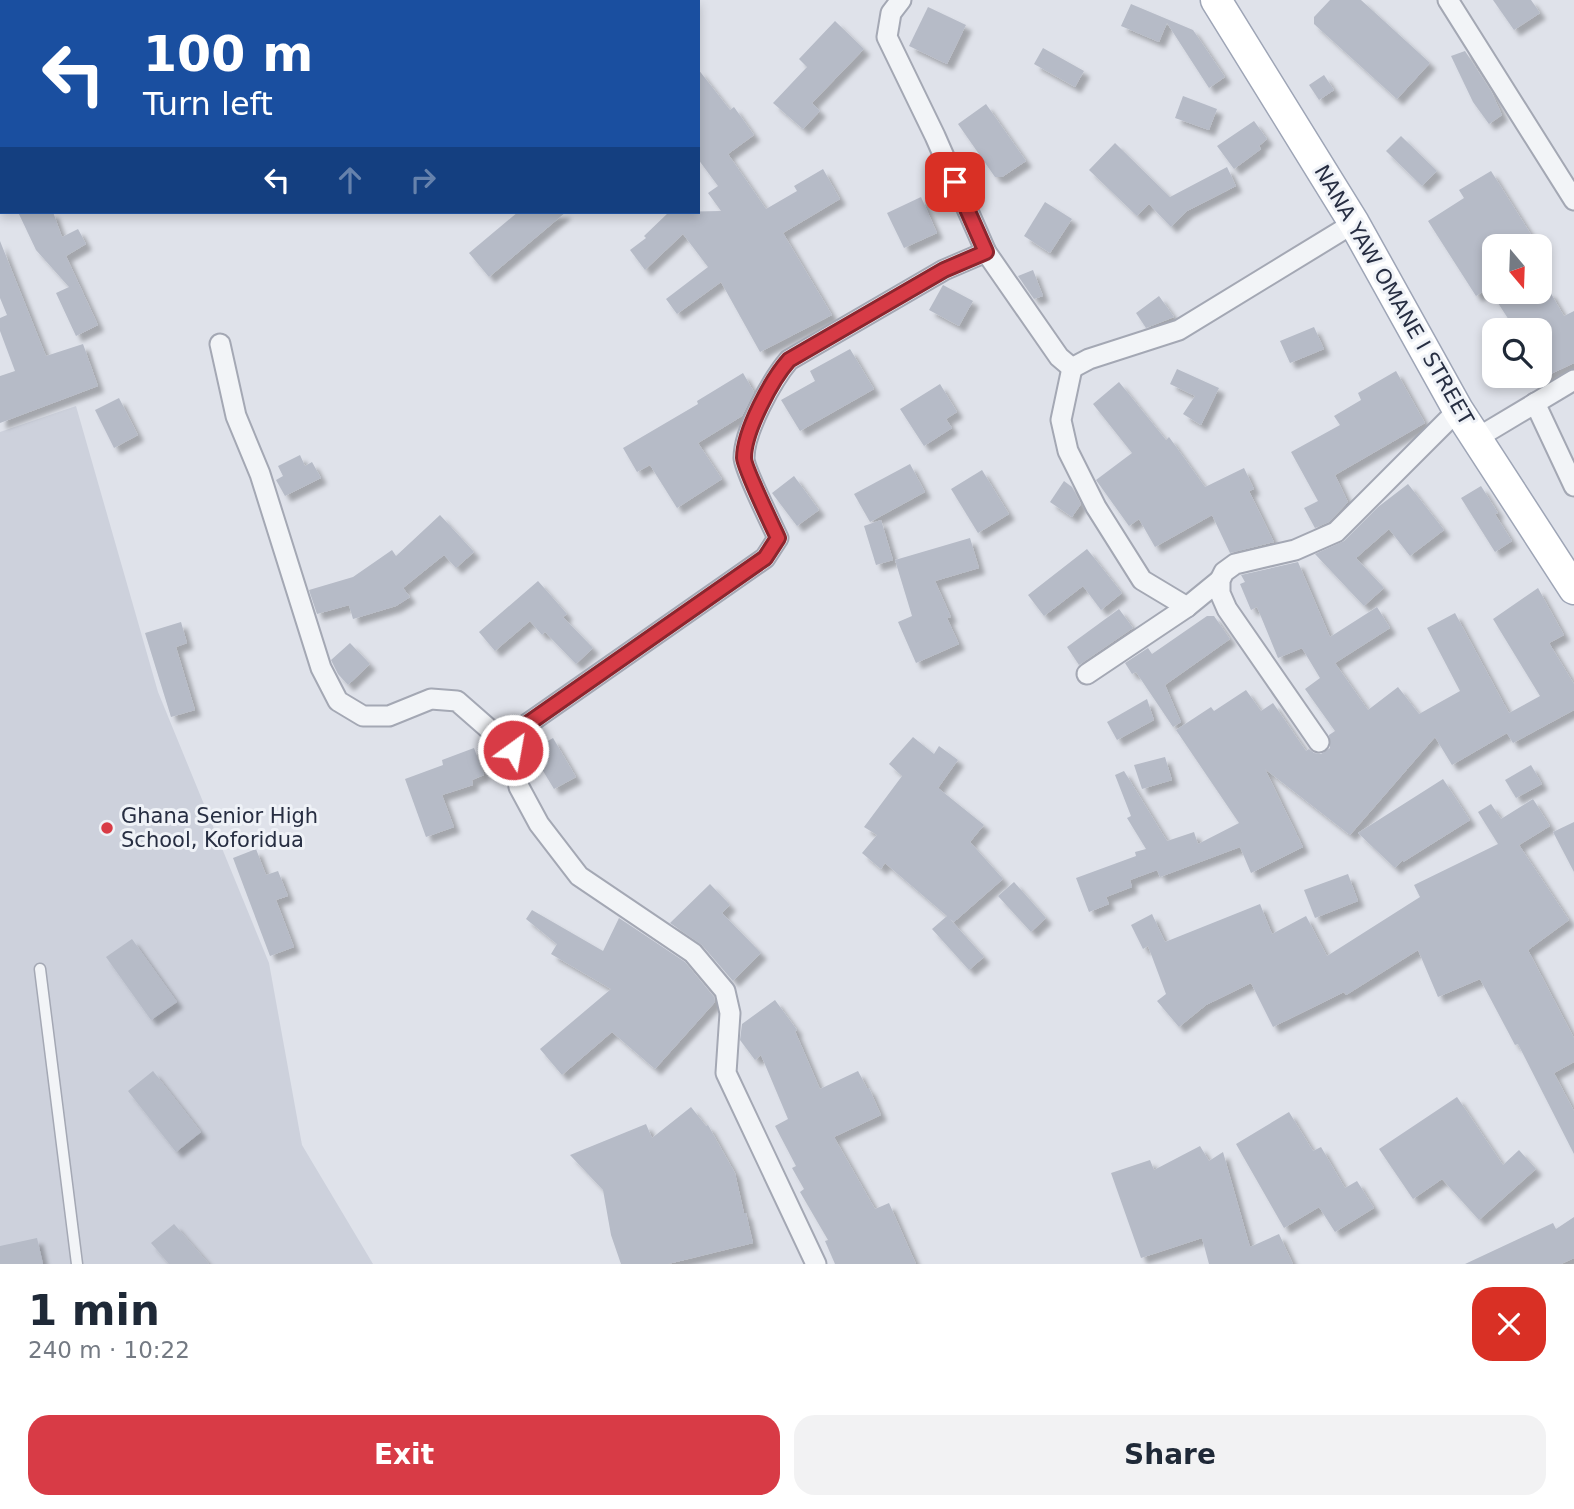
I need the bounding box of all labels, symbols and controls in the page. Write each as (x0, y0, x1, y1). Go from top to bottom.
text: 100 m (143, 26, 313, 83)
icon: left (28, 28, 119, 119)
text: Turn left (143, 85, 273, 123)
pin (925, 152, 985, 212)
icon: left (258, 161, 296, 199)
icon: ahead (331, 161, 369, 199)
icon: right (404, 161, 442, 199)
street label: NANA YAW OMANE I STREET (1310, 161, 1479, 429)
icon: arrive (936, 163, 974, 201)
north arrow (1482, 234, 1552, 304)
map controls (1482, 234, 1552, 388)
button: search (1482, 318, 1552, 388)
position arrow (476, 713, 550, 787)
place label: Ghana Senior High School, Koforidua (121, 804, 318, 852)
marker: Ghana Senior High School, Koforidua (99, 820, 115, 836)
text: 1 min (28, 1286, 160, 1335)
button: close (1472, 1287, 1546, 1361)
text: 240 m · 10:22 (28, 1337, 190, 1363)
button: Exit (28, 1415, 780, 1495)
button: Share (794, 1415, 1546, 1495)

